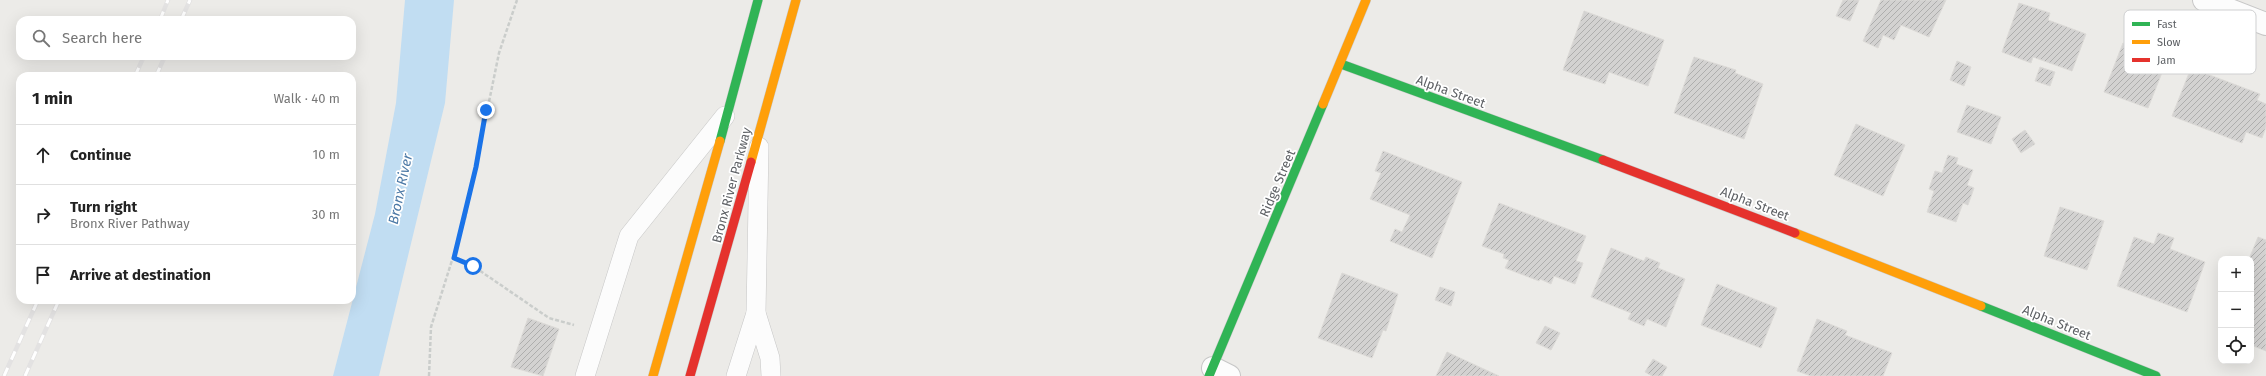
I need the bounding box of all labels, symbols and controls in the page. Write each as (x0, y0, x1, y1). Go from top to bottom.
legend (2124, 10, 2256, 74)
search box (16, 16, 356, 60)
text: Fast (2157, 18, 2177, 31)
icon: search (30, 27, 52, 49)
text: Search here (62, 29, 142, 47)
text: Slow (2157, 36, 2181, 49)
text: Jam (2157, 54, 2176, 67)
street label: Alpha Street (1414, 72, 1488, 111)
text: 1 min (32, 88, 73, 109)
text: Walk · 40 m (273, 91, 340, 106)
route end (477, 101, 495, 119)
street label: Bronx River Parkway (709, 125, 754, 245)
icon: ahead (32, 144, 54, 166)
text: Continue (70, 146, 131, 164)
text: 10 m (313, 147, 340, 162)
street label: Ridge Street (1257, 147, 1298, 219)
water label: Bronx River (385, 152, 416, 226)
street label: Alpha Street (1718, 183, 1792, 224)
text: Turn right (70, 198, 137, 216)
icon: right (32, 204, 54, 226)
text: 30 m (312, 207, 340, 222)
text: Bronx River Pathway (70, 216, 190, 231)
map controls (2218, 256, 2254, 364)
button: + (2218, 256, 2254, 292)
route start (464, 257, 482, 275)
icon: arrive (32, 264, 54, 286)
text: Arrive at destination (70, 266, 211, 284)
button: − (2218, 292, 2254, 328)
street label: Alpha Street (2020, 302, 2093, 343)
button: locate (2218, 328, 2254, 364)

